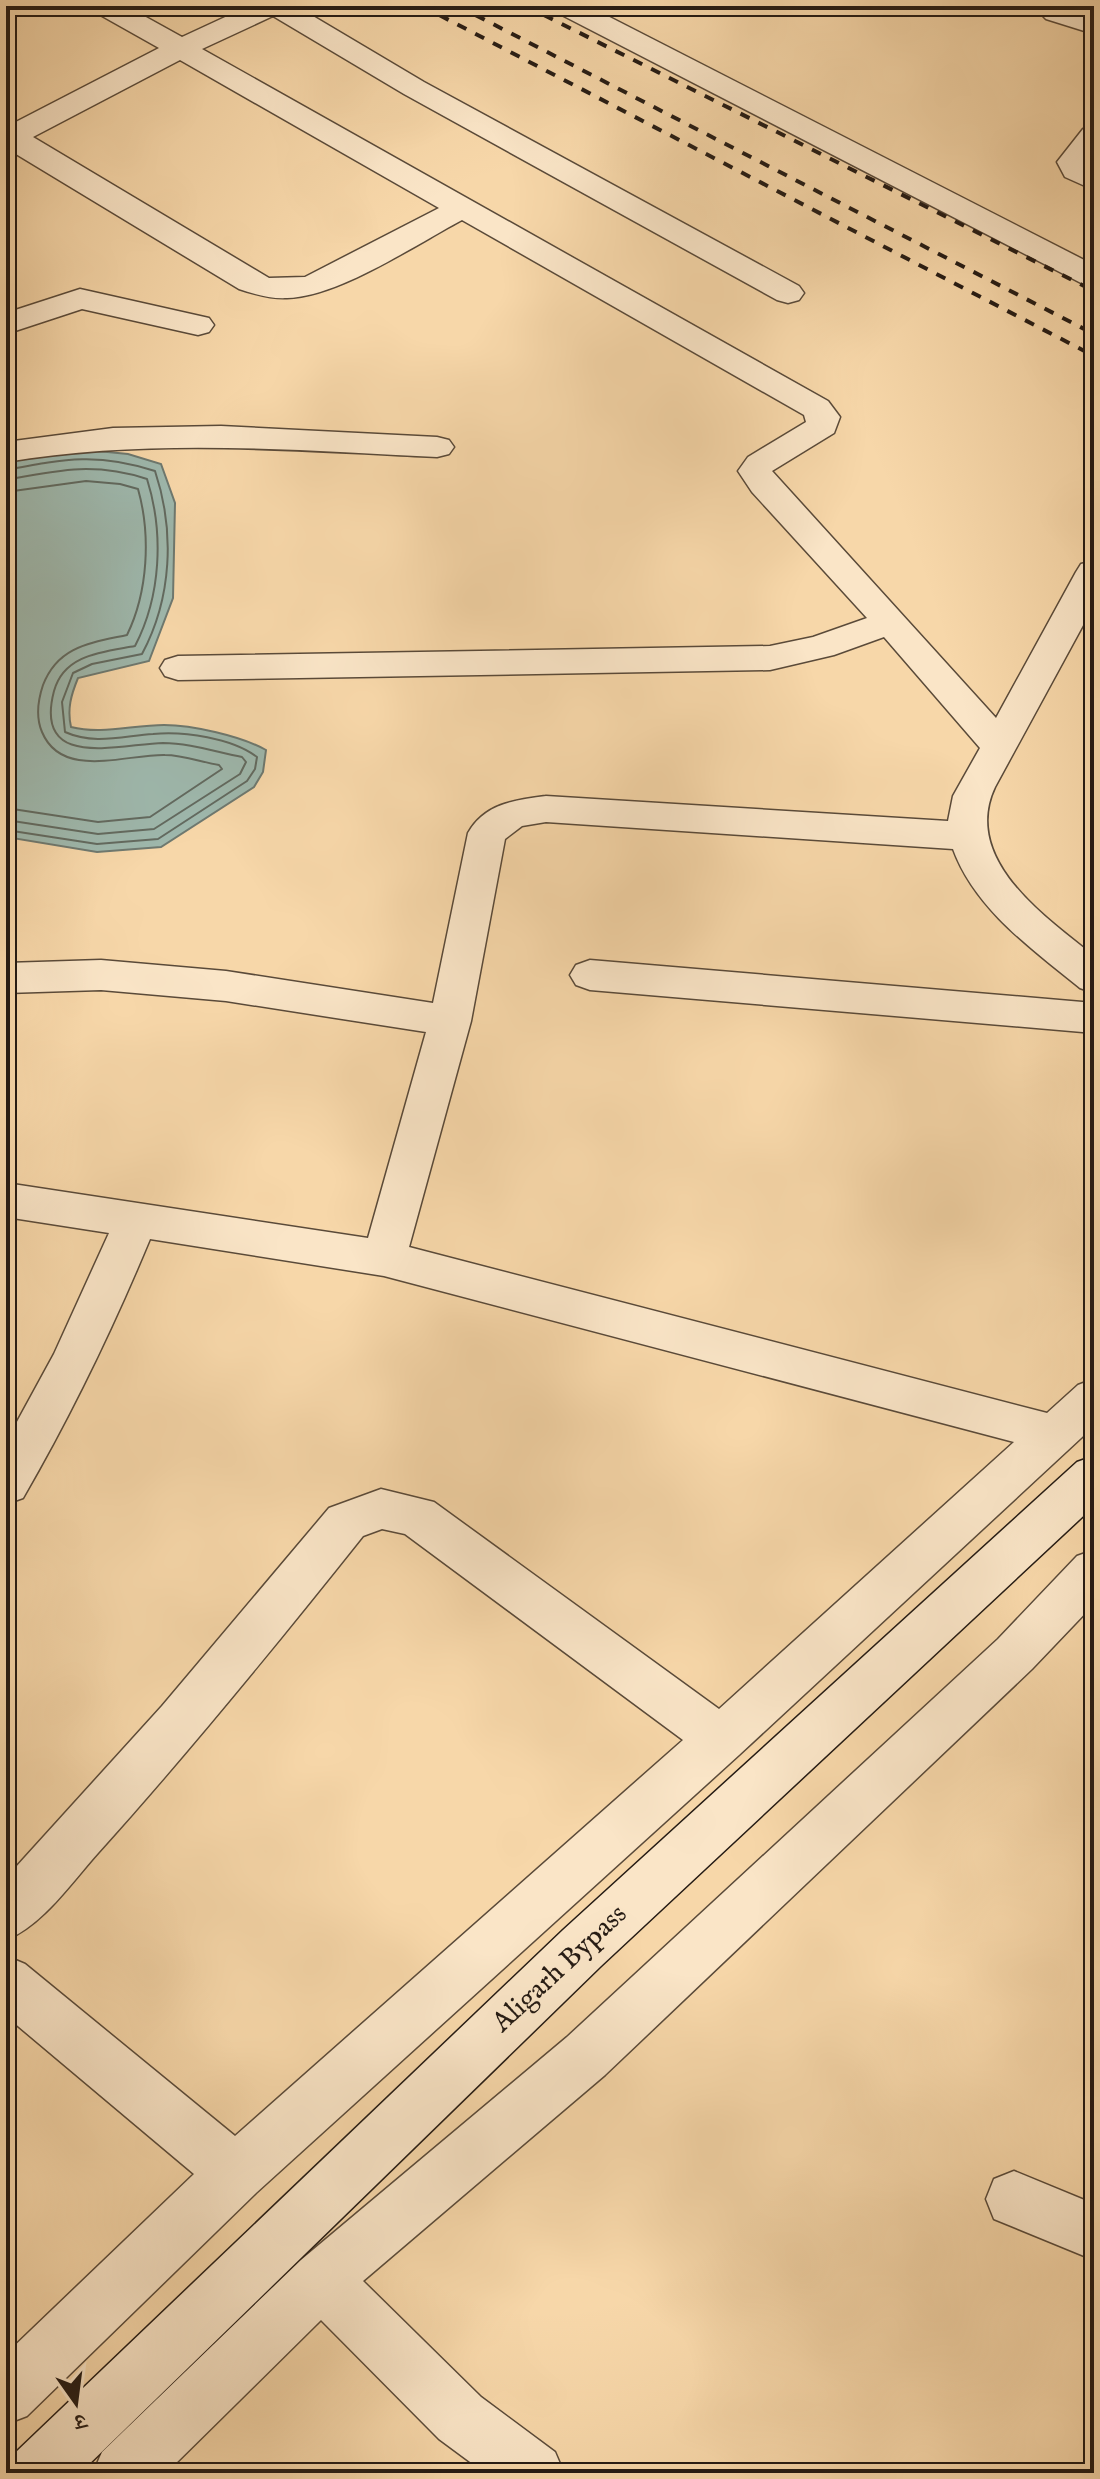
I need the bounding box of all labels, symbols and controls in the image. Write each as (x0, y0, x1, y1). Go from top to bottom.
street label: Aligarh Bypass (484, 1898, 635, 2041)
north arrow (36, 2363, 116, 2443)
text: उ (70, 2405, 91, 2436)

